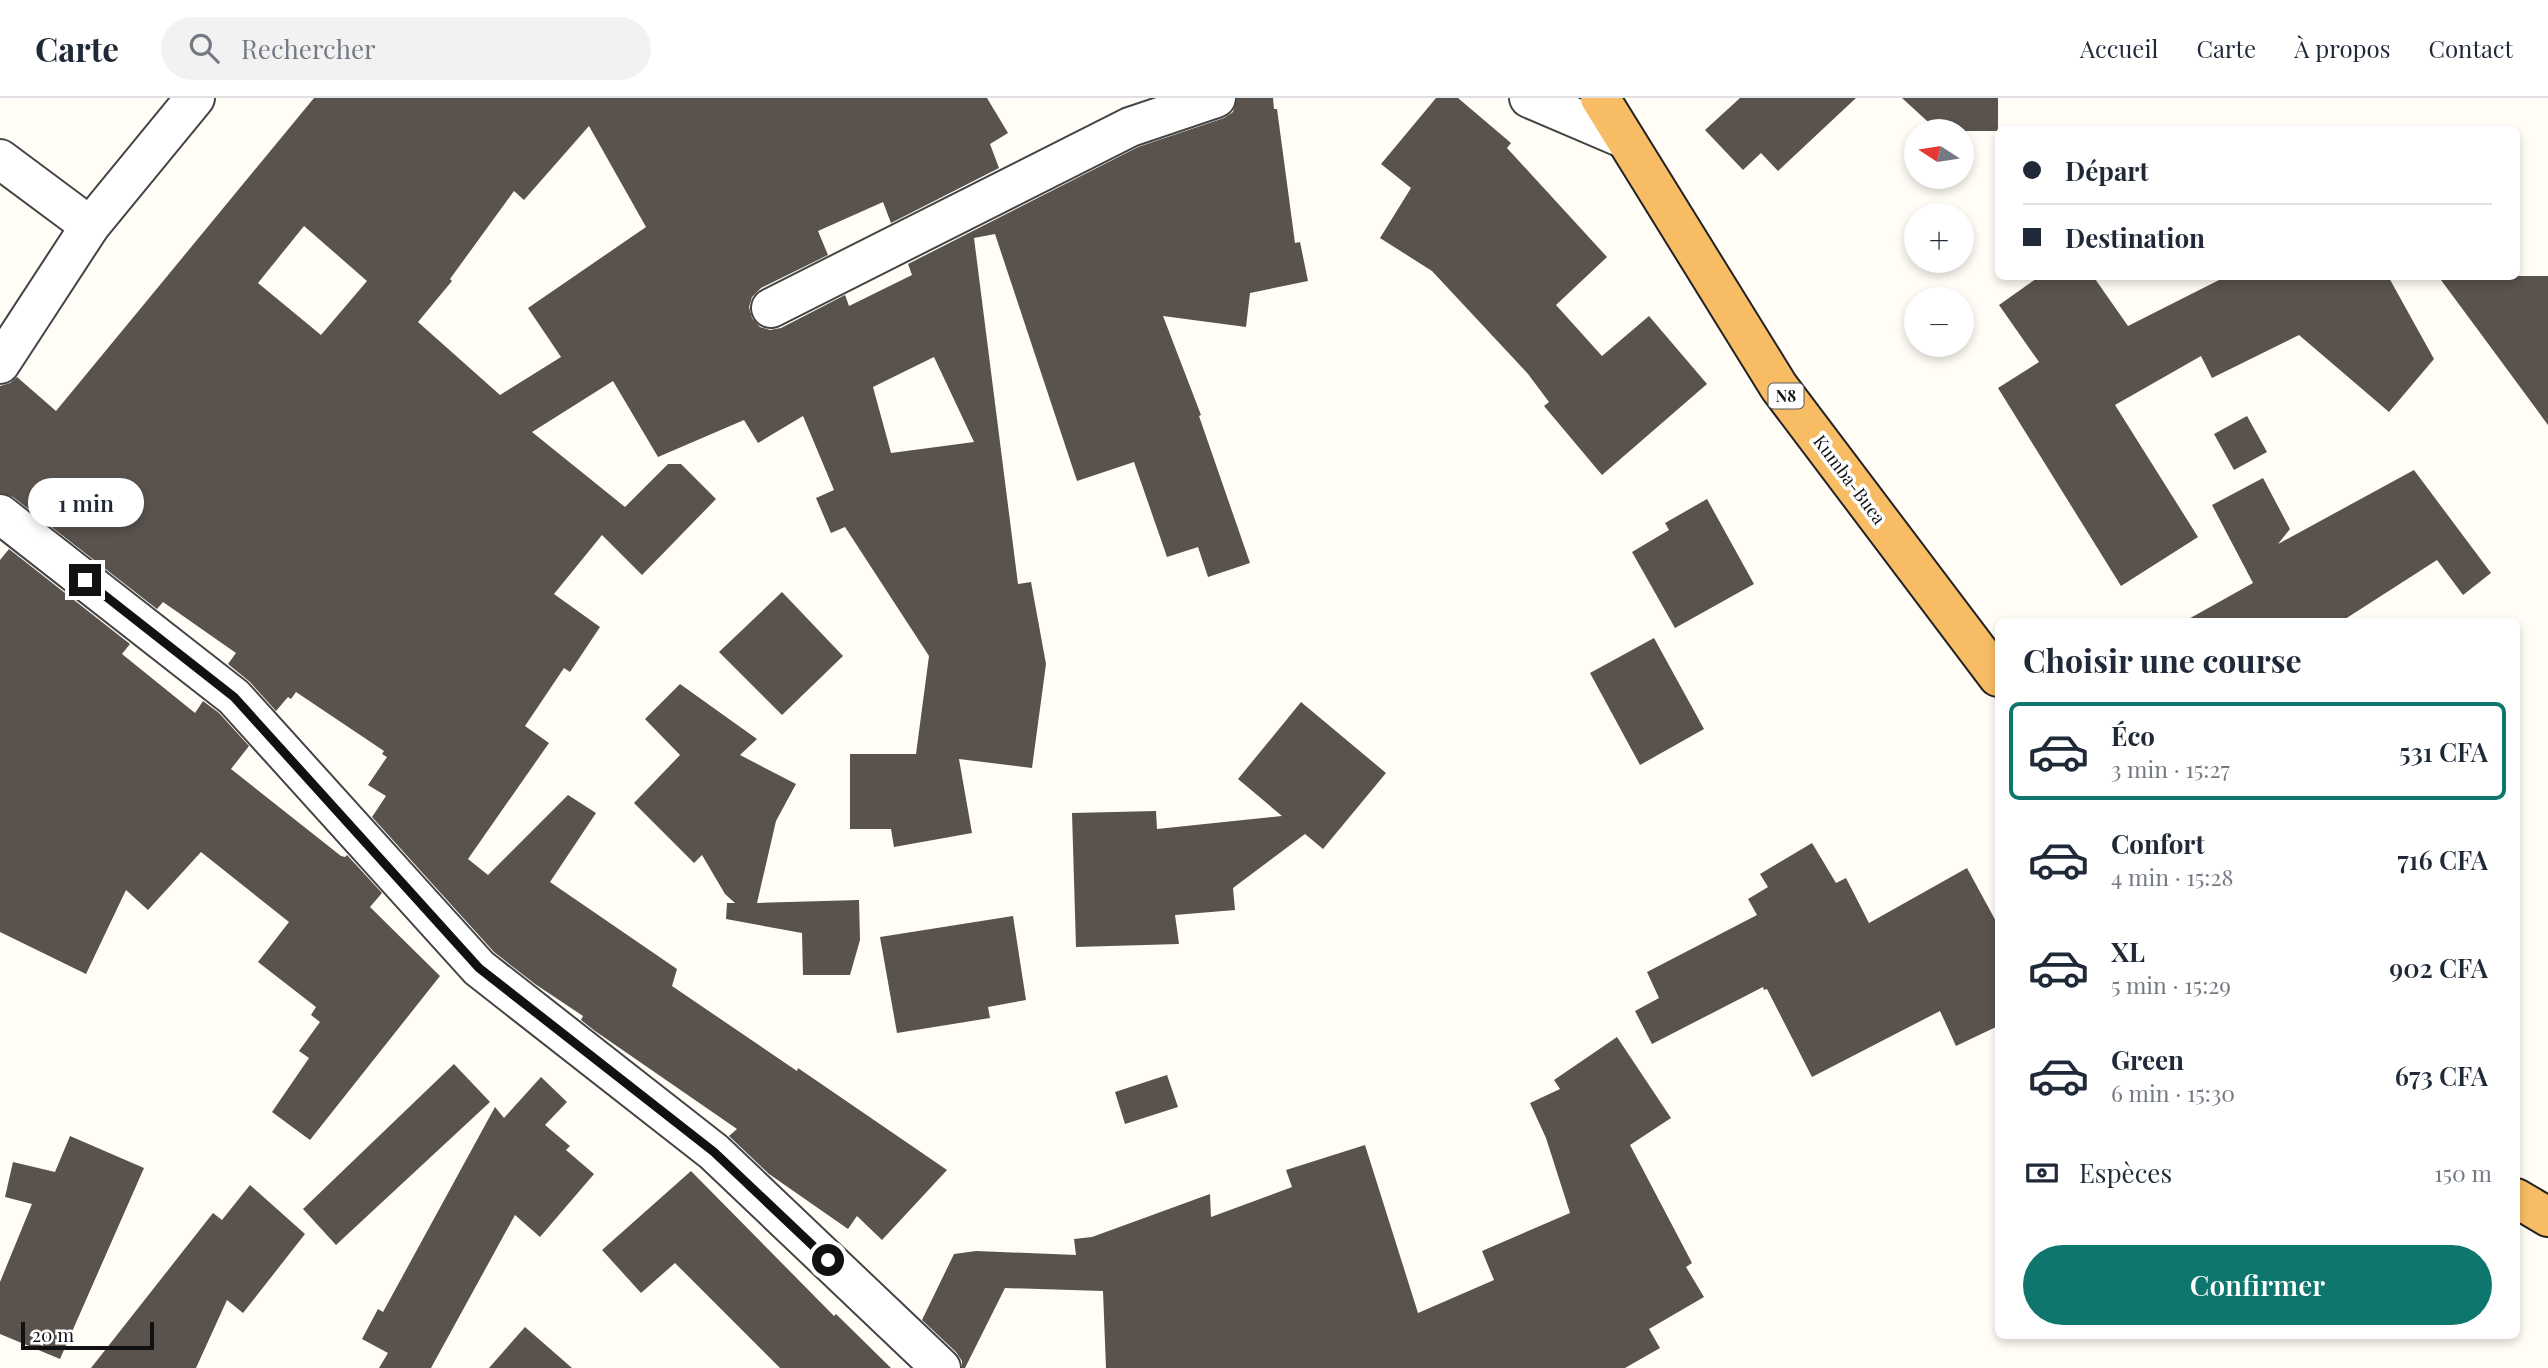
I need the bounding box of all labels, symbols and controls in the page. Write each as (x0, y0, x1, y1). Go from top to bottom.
search box (161, 17, 651, 80)
text: Carte (35, 26, 119, 70)
icon: search (185, 29, 223, 67)
text: Rechercher (241, 31, 376, 66)
text: Accueil (2080, 32, 2158, 64)
text: Carte (2196, 32, 2256, 64)
text: À propos (2294, 32, 2390, 64)
text: Contact (2428, 32, 2513, 64)
north arrow (1904, 119, 1974, 189)
map controls (1904, 119, 1974, 357)
text: Départ (2065, 153, 2149, 188)
button: + (1904, 203, 1974, 273)
text: Destination (2065, 220, 2205, 255)
button: − (1904, 287, 1974, 357)
road number: N8 (1768, 384, 1803, 408)
street label: Kumba-Buea (1808, 430, 1891, 529)
callout: 1 min (27, 478, 143, 528)
text: 1 min (58, 487, 114, 518)
route end (69, 564, 101, 596)
text: Choisir une course (2023, 638, 2302, 681)
text: Éco (2111, 718, 2155, 753)
icon: car (2027, 720, 2090, 783)
text: 531 CFA (2399, 734, 2488, 769)
text: 3 min · 15:27 (2111, 753, 2230, 784)
text: Confort (2111, 826, 2205, 861)
icon: car (2027, 828, 2090, 891)
text: 716 CFA (2397, 842, 2488, 877)
text: 4 min · 15:28 (2111, 861, 2233, 892)
text: XL (2111, 934, 2145, 969)
icon: car (2027, 936, 2090, 999)
text: 902 CFA (2389, 950, 2488, 985)
text: 5 min · 15:29 (2111, 969, 2231, 1000)
text: Green (2111, 1042, 2184, 1077)
icon: car (2027, 1044, 2090, 1107)
text: 673 CFA (2395, 1058, 2488, 1093)
text: 6 min · 15:30 (2111, 1077, 2235, 1108)
icon: cash (2023, 1154, 2061, 1192)
text: Espèces (2079, 1155, 2172, 1190)
text: 150 m (2434, 1157, 2492, 1188)
route start (812, 1244, 844, 1276)
button: Confirmer (2023, 1245, 2492, 1325)
scale bar (21, 1319, 154, 1351)
text: 20 m (32, 1321, 74, 1347)

